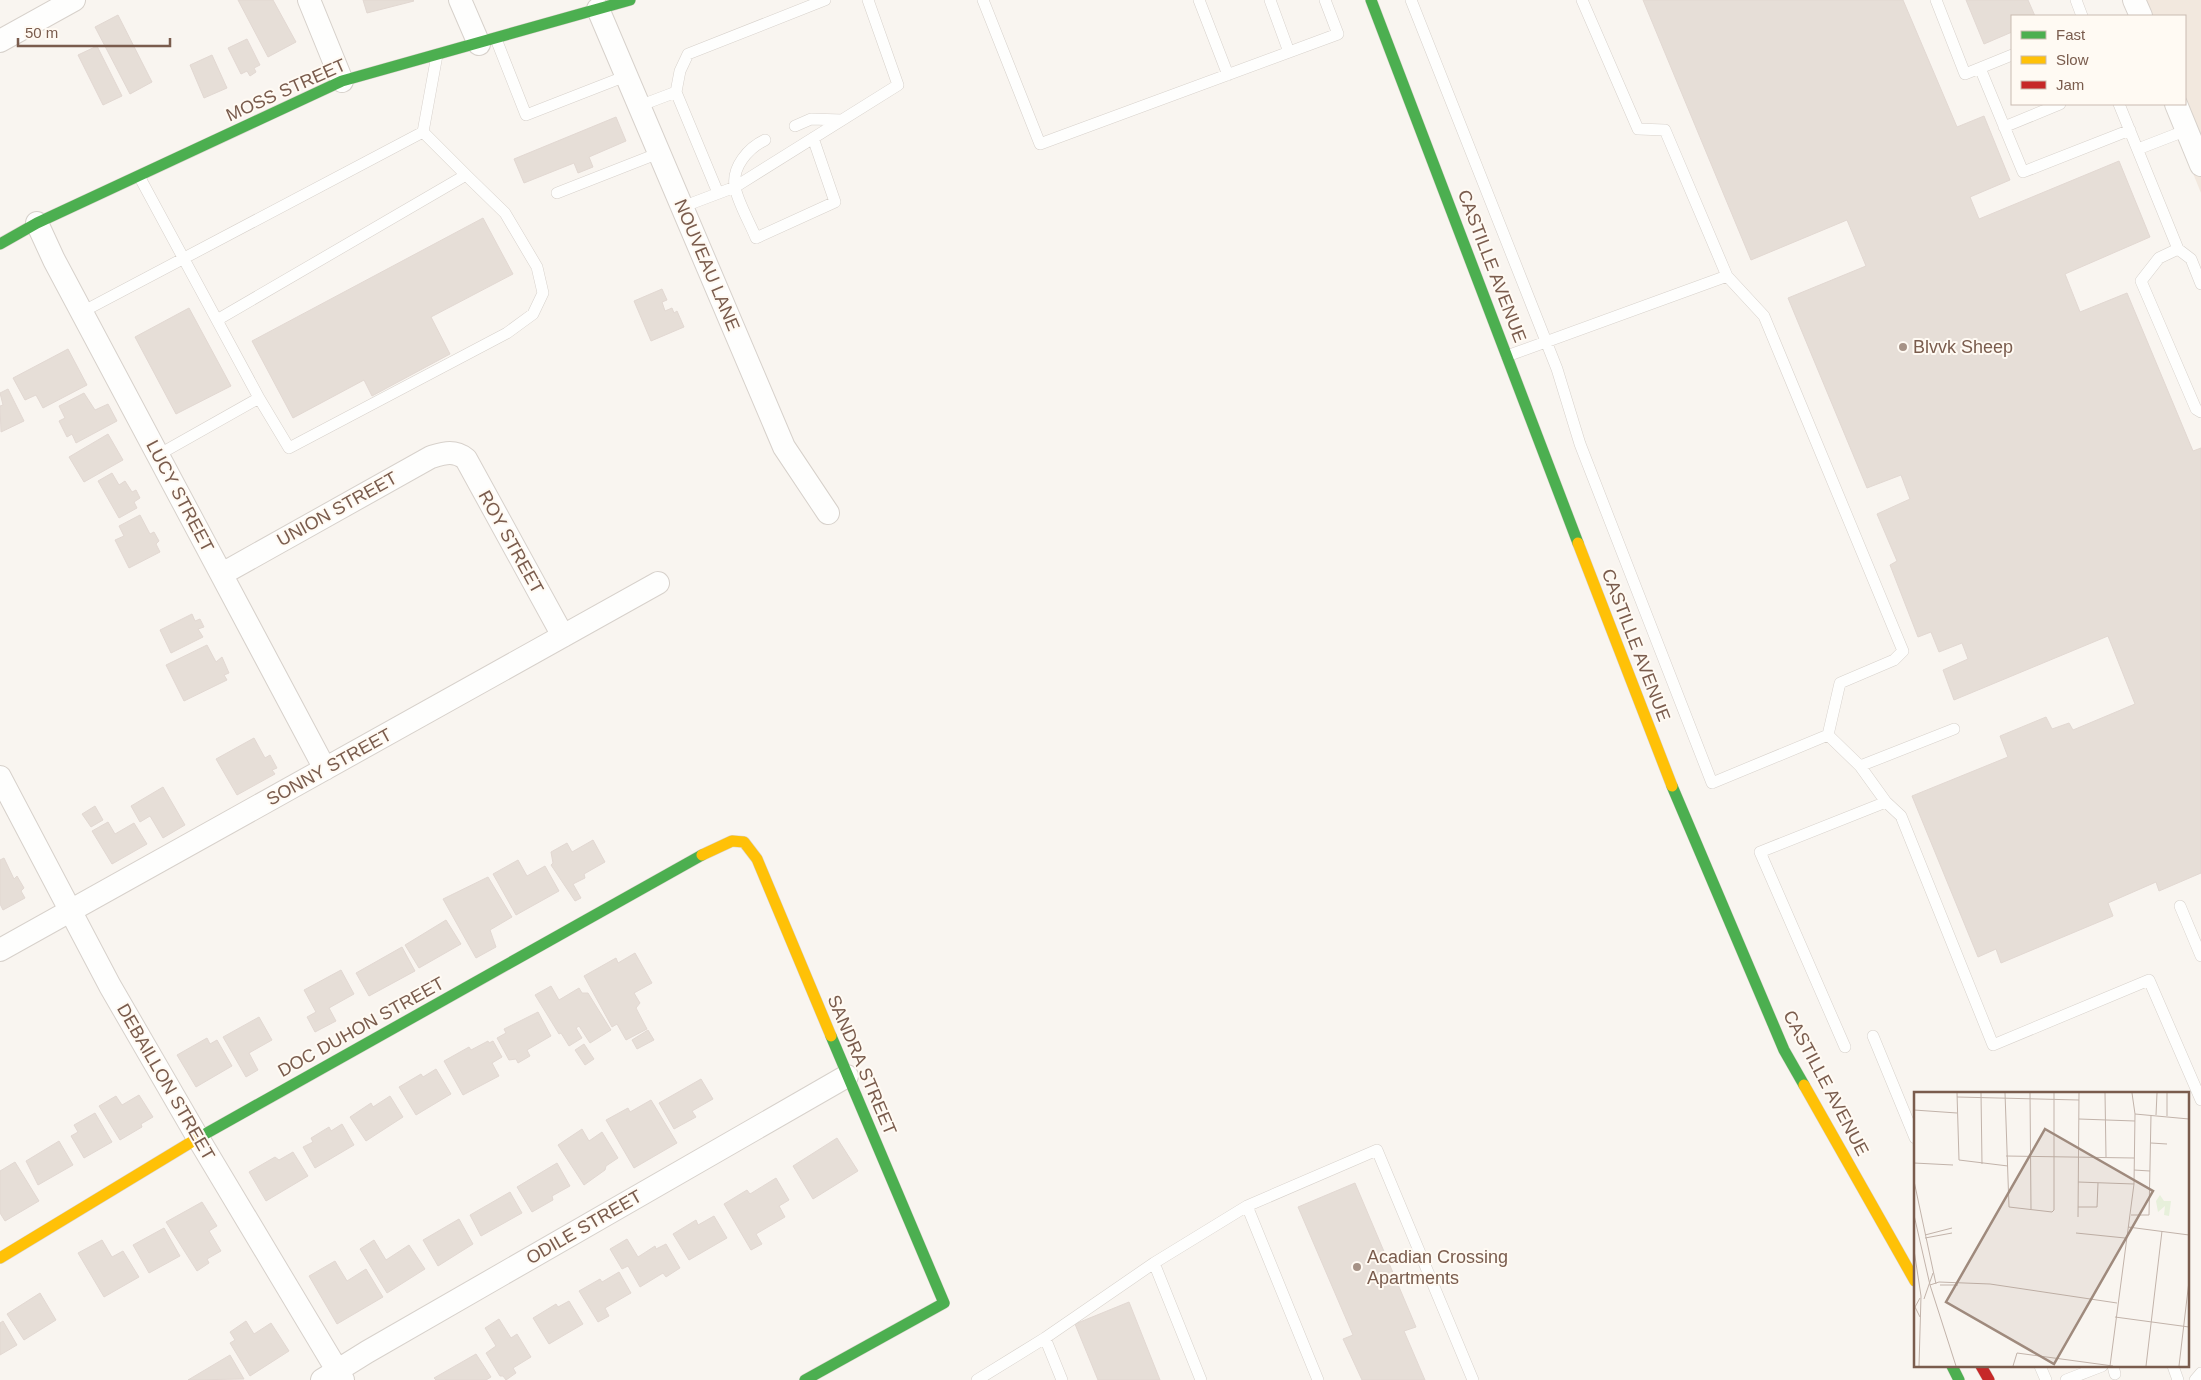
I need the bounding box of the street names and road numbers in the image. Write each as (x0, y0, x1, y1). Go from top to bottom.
street label: MOSS STREET (223, 55, 349, 125)
street label: CASTILLE AVENUE (1454, 187, 1530, 345)
street label: NOUVEAU LANE (670, 196, 744, 334)
street label: LUCY STREET (142, 437, 218, 555)
street label: UNION STREET (274, 468, 400, 550)
street label: ROY STREET (474, 487, 548, 597)
street label: CASTILLE AVENUE (1598, 566, 1674, 724)
street label: SONNY STREET (263, 724, 395, 810)
street label: DOC DUHON STREET (274, 973, 448, 1081)
street label: SANDRA STREET (823, 992, 901, 1138)
street label: DEBAILLON STREET (113, 1000, 219, 1164)
street label: CASTILLE AVENUE (1779, 1007, 1873, 1159)
street label: ODILE STREET (523, 1186, 645, 1268)

